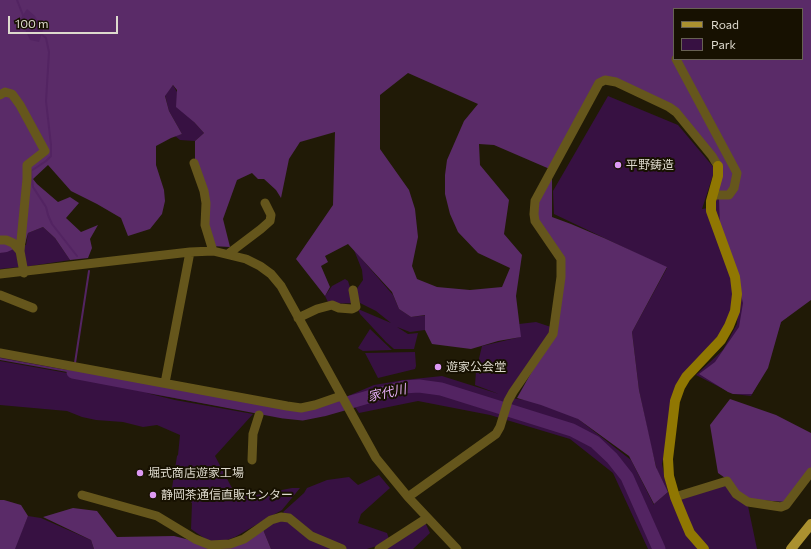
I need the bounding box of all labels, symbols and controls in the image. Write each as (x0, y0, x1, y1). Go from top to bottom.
scale bar (10, 8, 120, 34)
legend (673, 8, 803, 60)
text: 100 m (15, 16, 49, 30)
text: Road (711, 17, 739, 31)
text: Park (711, 37, 736, 51)
place label: 平野鋳造 (626, 158, 674, 172)
marker: 平野鋳造 (613, 160, 623, 170)
place label: 遊家公会堂 (446, 360, 506, 374)
marker: 遊家公会堂 (433, 362, 443, 372)
water label: 家代川 (366, 381, 408, 405)
place label: 堀式商店遊家工場 (148, 466, 244, 480)
marker: 堀式商店遊家工場 (135, 468, 145, 478)
place label: 静岡茶通信直販センター (161, 488, 293, 502)
marker: 静岡茶通信直販センター (148, 490, 158, 500)

